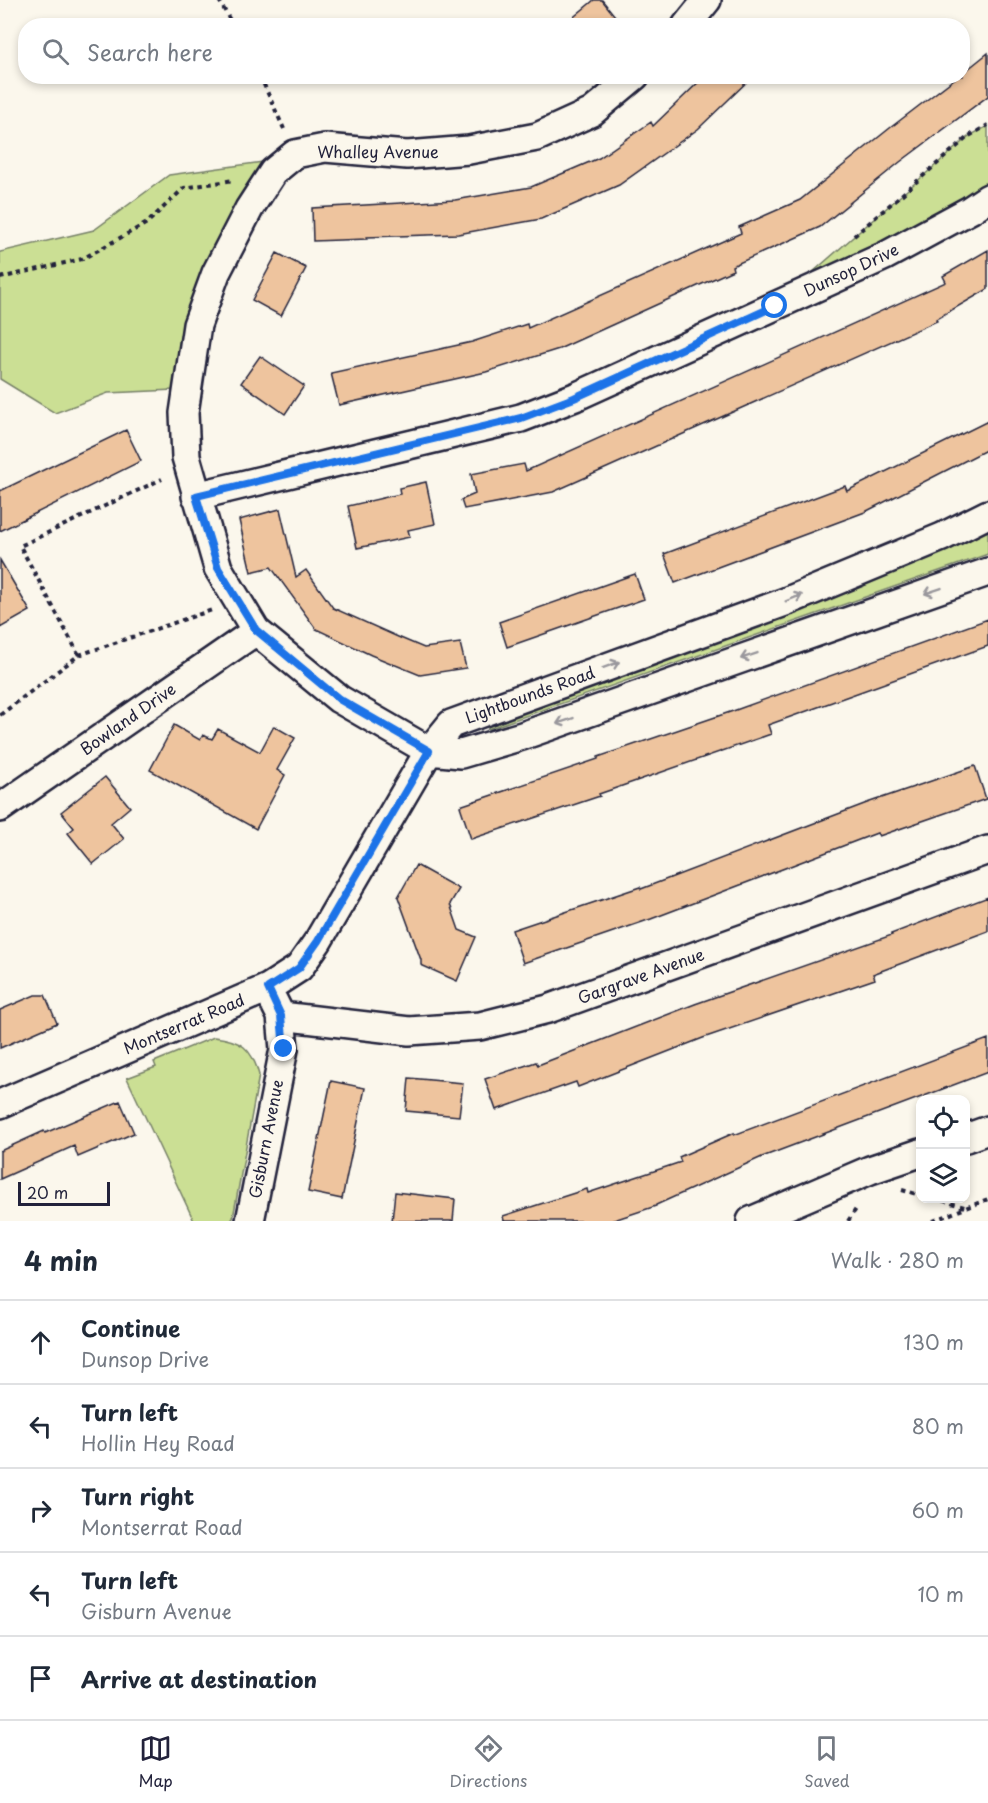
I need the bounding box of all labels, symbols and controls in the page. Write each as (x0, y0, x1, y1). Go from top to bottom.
search box (18, 18, 970, 84)
icon: search (39, 35, 72, 68)
text: Search here (87, 35, 213, 68)
street label: Whalley Avenue (317, 139, 439, 163)
street label: Dunsop Drive (799, 237, 902, 302)
route start (761, 292, 787, 318)
one-way arrow (924, 587, 943, 598)
one-way arrow (785, 592, 803, 603)
one-way arrow (740, 652, 759, 663)
street label: Lightbounds Road (461, 659, 598, 729)
one-way arrow (602, 659, 620, 670)
street label: Bowland Drive (75, 676, 180, 760)
one-way arrow (556, 716, 575, 727)
street label: Gargrave Avenue (574, 941, 707, 1009)
street label: Montserrat Road (119, 987, 248, 1059)
route end (270, 1035, 296, 1061)
street label: Gisburn Avenue (242, 1077, 288, 1200)
map controls (916, 1095, 970, 1203)
button: locate (916, 1095, 970, 1149)
button: layers (916, 1149, 970, 1203)
scale bar (18, 1179, 110, 1206)
text: 20 m (27, 1180, 68, 1204)
text: 4 min (24, 1241, 98, 1280)
text: Walk · 280 m (831, 1245, 964, 1275)
text: Continue (81, 1311, 180, 1344)
icon: ahead (24, 1326, 57, 1359)
text: 130 m (904, 1327, 964, 1357)
text: Dunsop Drive (81, 1344, 209, 1374)
text: Turn left (81, 1395, 178, 1428)
icon: left (24, 1410, 57, 1443)
text: 80 m (912, 1411, 964, 1441)
text: Hollin Hey Road (81, 1428, 235, 1458)
text: Turn right (81, 1479, 194, 1512)
icon: right (24, 1494, 57, 1527)
text: 60 m (912, 1495, 964, 1525)
text: Montserrat Road (81, 1512, 243, 1542)
text: Turn left (81, 1563, 178, 1596)
icon: left (24, 1578, 57, 1611)
text: 10 m (917, 1579, 964, 1609)
text: Gisburn Avenue (81, 1596, 232, 1626)
icon: arrive (24, 1662, 57, 1695)
text: Arrive at destination (81, 1662, 317, 1695)
tab: Map (138, 1732, 173, 1792)
tab: Directions (449, 1732, 527, 1792)
tab: Saved (804, 1732, 850, 1792)

